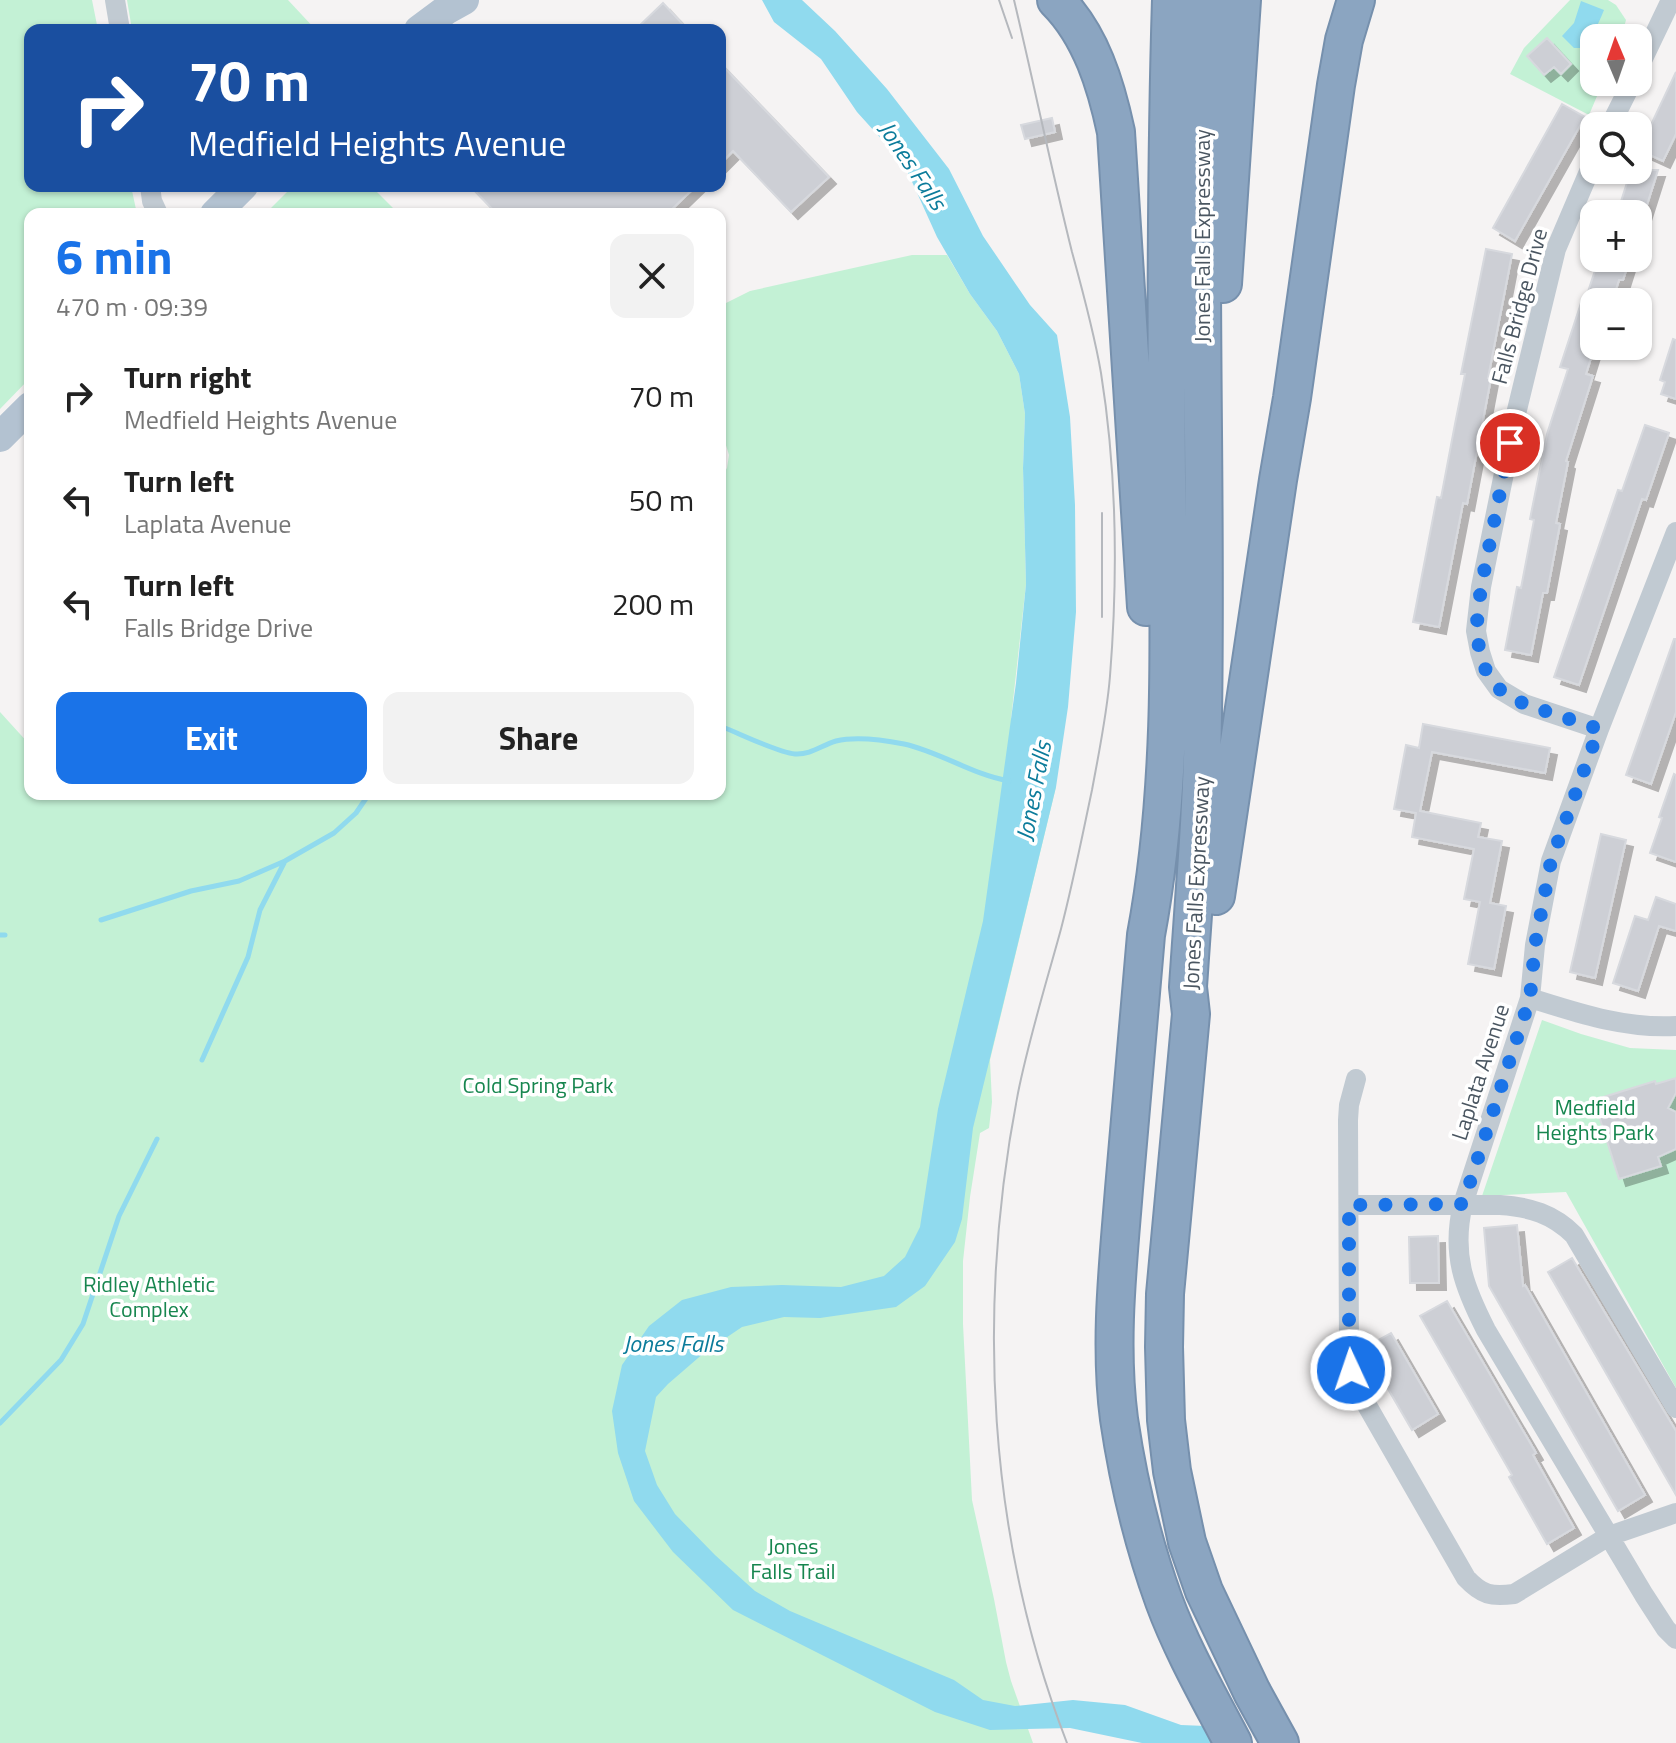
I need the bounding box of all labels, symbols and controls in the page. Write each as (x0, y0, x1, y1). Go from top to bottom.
north arrow (1580, 24, 1652, 96)
map controls (1580, 24, 1652, 360)
text: 70 m (188, 38, 310, 123)
icon: right (56, 56, 160, 160)
button: search (1580, 112, 1652, 184)
water label: Jones Falls (870, 113, 957, 218)
text: Medfield Heights Avenue (188, 115, 566, 170)
street label: Jones Falls Expressway (1185, 129, 1219, 343)
button: + (1580, 200, 1652, 272)
text: 6 min (56, 220, 173, 293)
street label: Falls Bridge Drive (1482, 224, 1556, 388)
button: close (610, 234, 694, 318)
text: 470 m · 09:39 (56, 287, 208, 326)
button: − (1580, 288, 1652, 360)
text: Turn right (124, 354, 252, 400)
text: 70 m (629, 373, 694, 419)
icon: right (56, 374, 100, 418)
text: Medfield Heights Avenue (124, 400, 397, 439)
pin (1476, 409, 1544, 477)
icon: arrive (1488, 421, 1532, 465)
text: Turn left (124, 458, 234, 504)
text: 50 m (629, 477, 694, 523)
icon: left (56, 478, 100, 522)
text: Laplata Avenue (124, 504, 291, 543)
text: Turn left (124, 562, 234, 608)
text: 200 m (612, 581, 694, 627)
icon: left (56, 582, 100, 626)
text: Falls Bridge Drive (124, 608, 313, 647)
button: Exit (56, 692, 367, 784)
button: Share (383, 692, 694, 784)
water label: Jones Falls (1006, 737, 1061, 844)
street label: Jones Falls Expressway (1173, 775, 1219, 991)
street label: Laplata Avenue (1442, 999, 1518, 1145)
park label: Cold Spring Park (463, 1068, 614, 1102)
park label: Medfield Heights Park (1536, 1090, 1655, 1149)
park label: Ridley Athletic Complex (83, 1267, 215, 1326)
water label: Jones Falls (623, 1325, 725, 1361)
position arrow (1309, 1328, 1393, 1412)
park label: Jones Falls Trail (750, 1529, 836, 1588)

